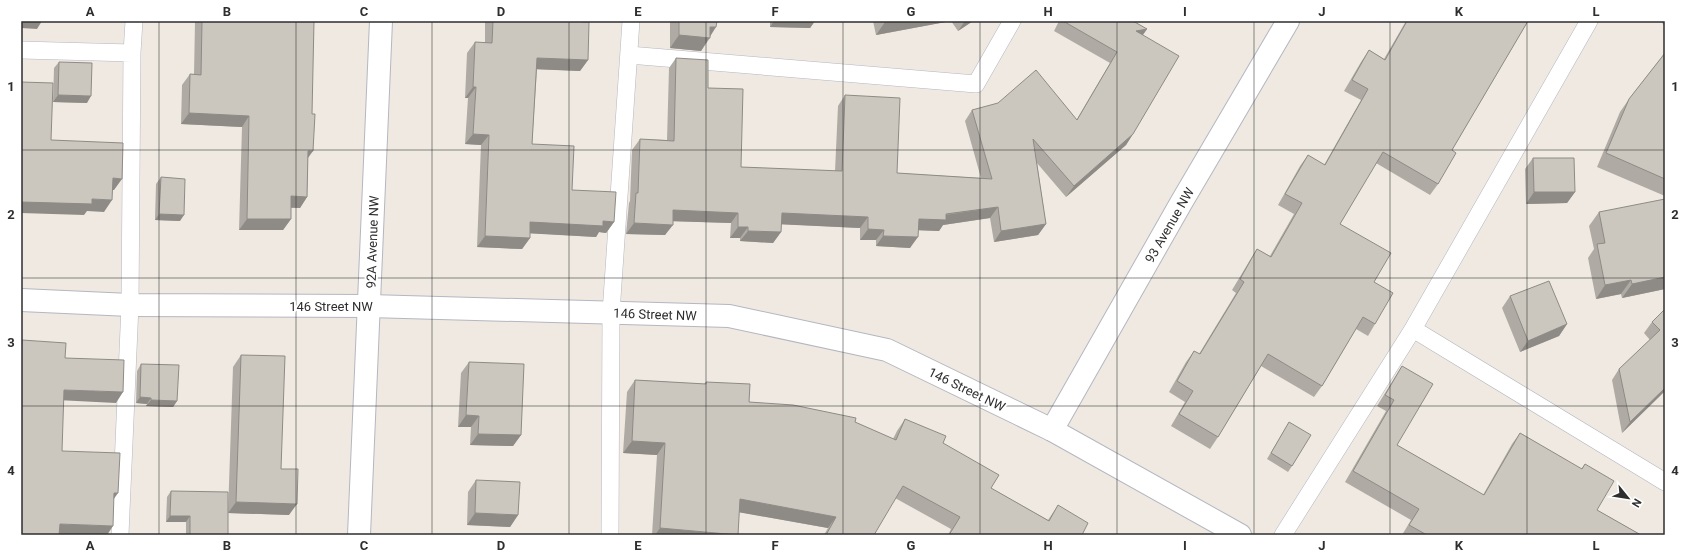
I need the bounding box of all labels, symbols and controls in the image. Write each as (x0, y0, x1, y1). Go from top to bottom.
text: A (86, 4, 95, 19)
text: B (223, 4, 231, 19)
text: C (360, 4, 369, 19)
text: D (497, 4, 505, 19)
text: E (634, 4, 642, 19)
text: F (771, 4, 779, 19)
text: G (907, 4, 916, 19)
text: H (1043, 4, 1053, 19)
text: I (1183, 4, 1187, 19)
text: J (1318, 4, 1326, 19)
text: K (1455, 4, 1464, 19)
text: L (1592, 4, 1600, 19)
text: 1 (7, 79, 15, 94)
text: 1 (1671, 79, 1679, 94)
street label: 93 Avenue NW (1142, 185, 1197, 266)
street label: 92A Avenue NW (363, 195, 382, 289)
text: 2 (7, 207, 15, 222)
text: 2 (1671, 207, 1679, 222)
street label: 146 Street NW (289, 299, 373, 314)
street label: 146 Street NW (613, 306, 697, 323)
text: 3 (7, 335, 15, 350)
text: 3 (1671, 335, 1679, 350)
street label: 146 Street NW (926, 364, 1008, 415)
text: 4 (7, 463, 15, 478)
text: 4 (1671, 463, 1679, 478)
north arrow (1608, 478, 1648, 518)
text: N (1629, 496, 1644, 510)
text: A (86, 538, 95, 553)
text: B (223, 538, 231, 553)
text: C (360, 538, 369, 553)
text: D (497, 538, 505, 553)
text: E (634, 538, 642, 553)
text: F (771, 538, 779, 553)
text: G (907, 538, 916, 553)
text: H (1043, 538, 1053, 553)
text: I (1183, 538, 1187, 553)
text: J (1318, 538, 1326, 553)
text: K (1455, 538, 1464, 553)
text: L (1592, 538, 1600, 553)

